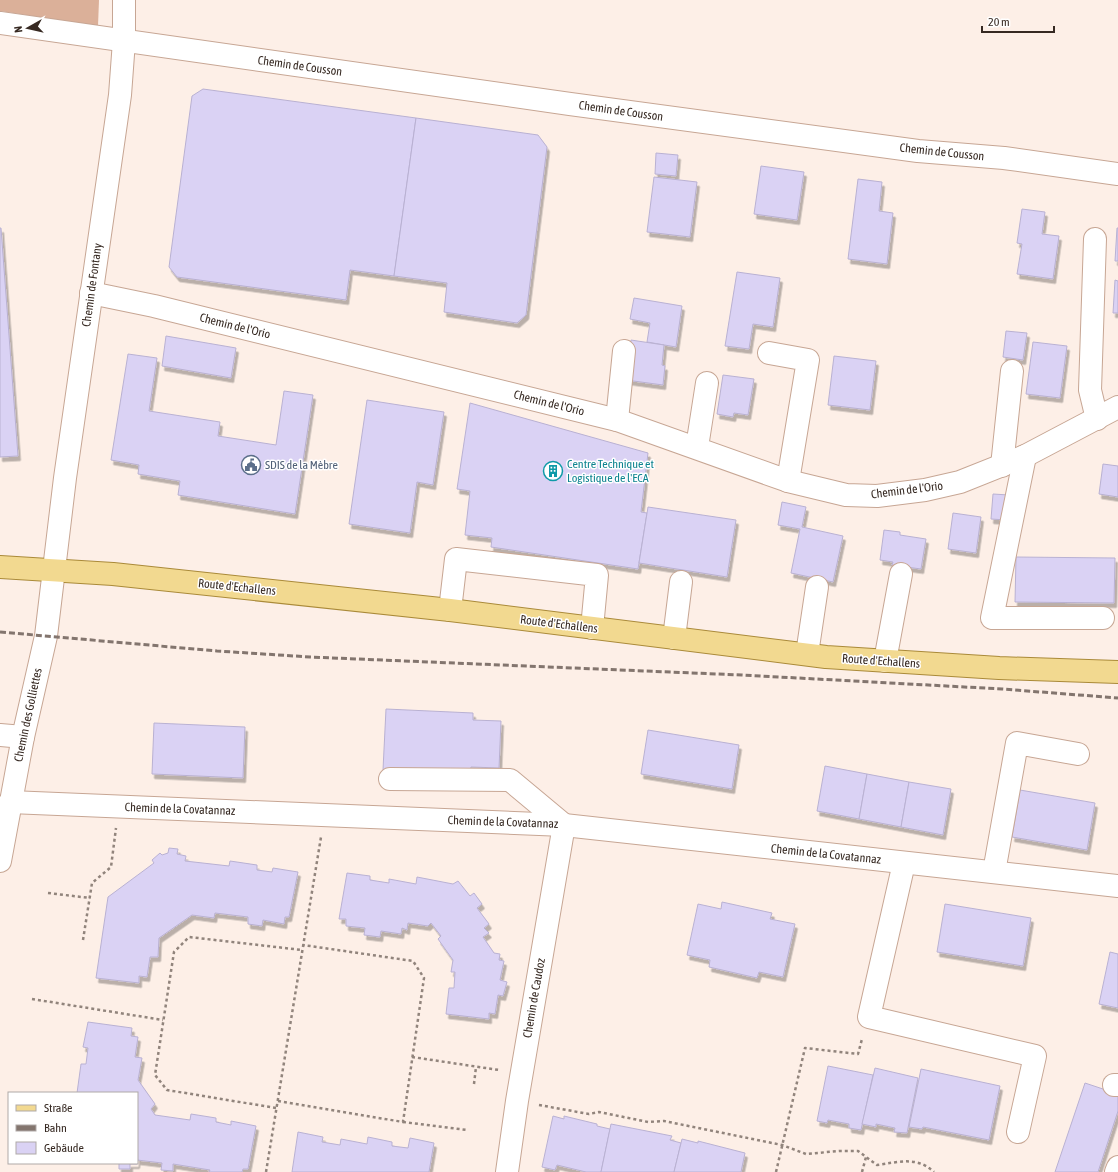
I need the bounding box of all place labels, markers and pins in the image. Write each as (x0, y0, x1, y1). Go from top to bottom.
public building icon: SDIS de la Mèbre (240, 454, 262, 476)
place label: Centre Technique et Logistique de l'ECA (567, 457, 655, 485)
place label: SDIS de la Mèbre (265, 458, 338, 472)
building icon: Centre Technique et Logistique de l'ECA (542, 460, 564, 482)

